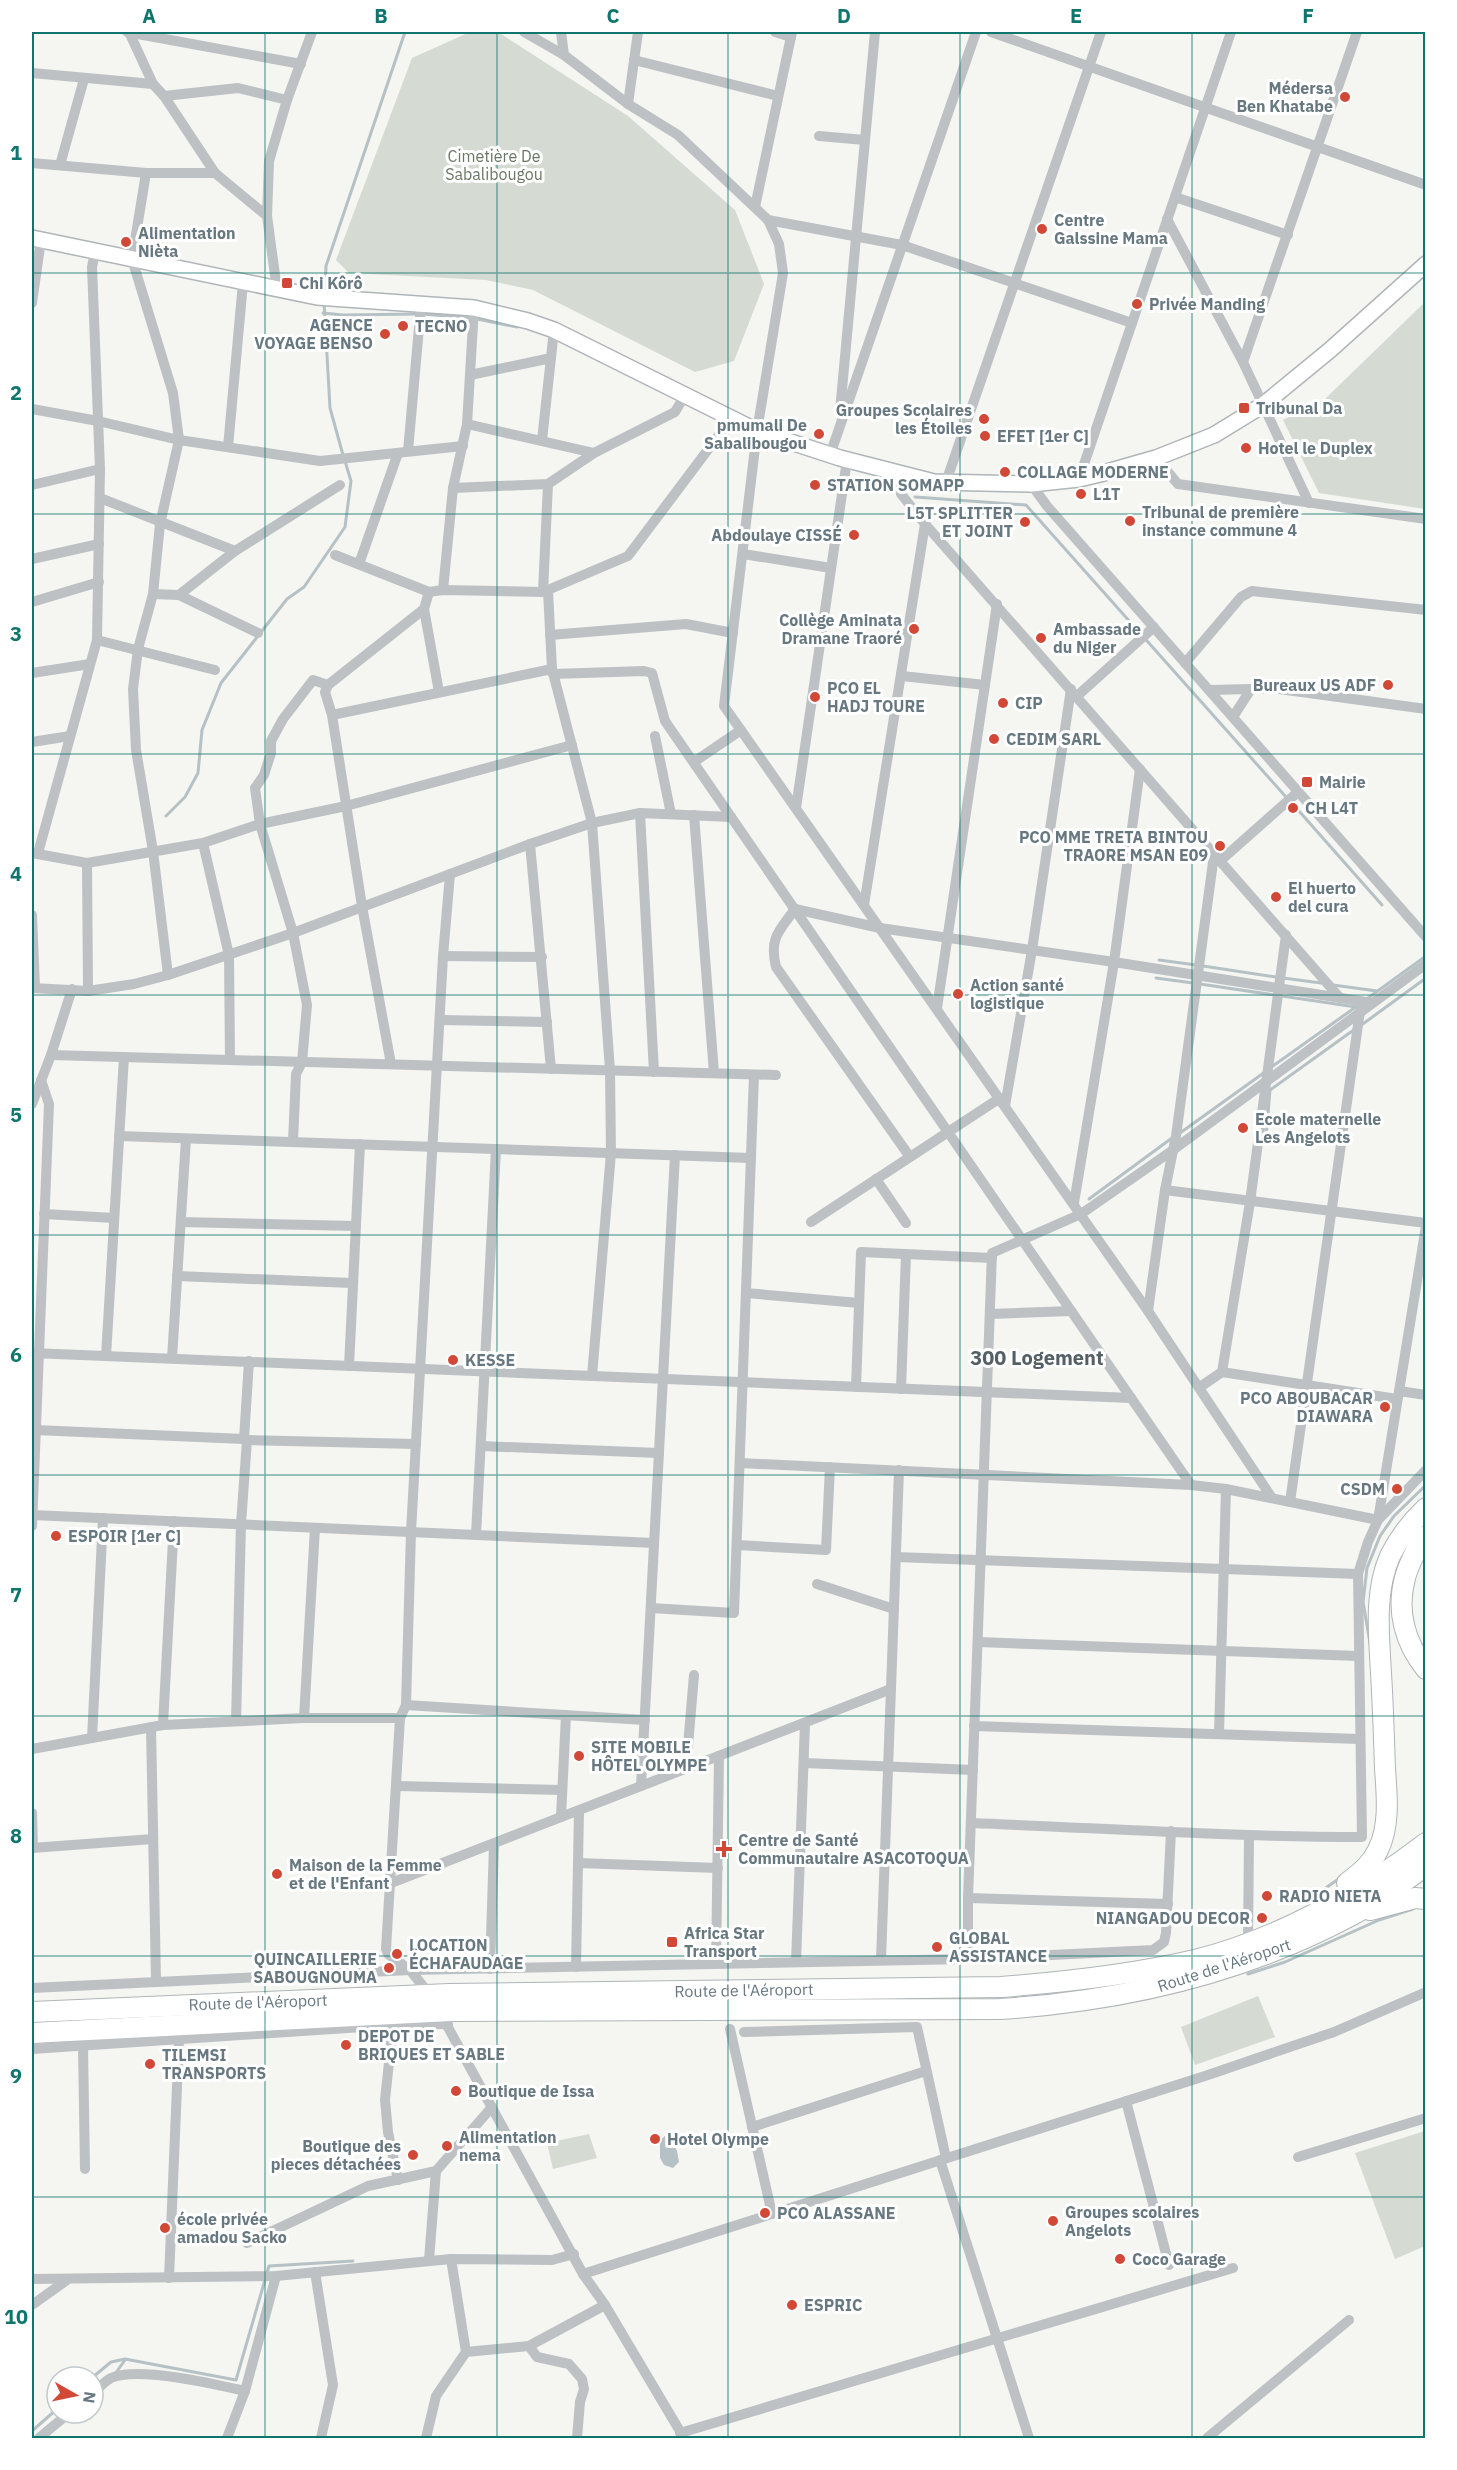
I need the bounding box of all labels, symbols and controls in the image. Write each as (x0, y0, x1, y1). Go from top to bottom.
text: A (142, 2, 156, 29)
text: B (374, 2, 388, 29)
text: C (606, 2, 620, 29)
text: D (837, 2, 851, 29)
text: E (1070, 2, 1082, 29)
text: F (1302, 2, 1314, 29)
place label: Médersa Ben Khatabe (1236, 78, 1333, 116)
marker: Médersa Ben Khatabe (1338, 90, 1352, 104)
text: 1 (10, 139, 22, 166)
park label: Cimetière De Sabalibougou (445, 146, 543, 184)
place label: Centre Galssine Mama (1054, 210, 1168, 248)
marker: Centre Galssine Mama (1035, 222, 1049, 236)
place label: Alimentation Nièta (138, 223, 236, 261)
marker: Alimentation Nièta (119, 235, 133, 249)
place label: Chi Kôrô (299, 273, 362, 293)
marker: Chi Kôrô (280, 276, 294, 290)
place label: Privée Manding (1149, 294, 1265, 314)
marker: Privée Manding (1130, 297, 1144, 311)
place label: AGENCE VOYAGE BENSO (254, 315, 373, 353)
place label: TECNO (415, 316, 467, 336)
marker: TECNO (396, 319, 410, 333)
marker: AGENCE VOYAGE BENSO (378, 327, 392, 341)
text: 2 (10, 379, 22, 406)
place label: Tribunal Da (1256, 398, 1342, 418)
place label: Groupes Scolaires les Étoiles (836, 400, 972, 438)
marker: Tribunal Da (1237, 401, 1251, 415)
marker: Groupes Scolaires les Étoiles (977, 412, 991, 426)
place label: pmumali De Sabalibougou (704, 415, 807, 453)
place label: EFET [1er C] (997, 426, 1089, 446)
marker: pmumali De Sabalibougou (812, 427, 826, 441)
marker: EFET [1er C] (978, 429, 992, 443)
place label: Hotel le Duplex (1258, 438, 1373, 458)
marker: Hotel le Duplex (1239, 441, 1253, 455)
place label: COLLAGE MODERNE (1017, 462, 1169, 482)
marker: COLLAGE MODERNE (998, 465, 1012, 479)
place label: STATION SOMAPP (827, 475, 964, 495)
marker: STATION SOMAPP (808, 478, 822, 492)
place label: L1T (1093, 484, 1120, 504)
marker: L1T (1074, 487, 1088, 501)
place label: Tribunal de première instance commune 4 (1142, 502, 1299, 540)
place label: L5T SPLITTER ET JOINT (907, 503, 1013, 541)
marker: Tribunal de première instance commune 4 (1123, 514, 1137, 528)
marker: L5T SPLITTER ET JOINT (1018, 515, 1032, 529)
place label: Abdoulaye CISSÉ (711, 524, 842, 545)
marker: Abdoulaye CISSÉ (847, 528, 861, 542)
place label: Collège Aminata Dramane Traoré (779, 610, 902, 648)
place label: Ambassade du Niger (1053, 619, 1141, 657)
text: 3 (10, 620, 22, 647)
marker: Collège Aminata Dramane Traoré (907, 622, 921, 636)
marker: Ambassade du Niger (1034, 631, 1048, 645)
place label: Bureaux US ADF (1253, 675, 1376, 695)
place label: PCO EL HADJ TOURE (827, 678, 925, 716)
marker: Bureaux US ADF (1381, 678, 1395, 692)
marker: PCO EL HADJ TOURE (808, 690, 822, 704)
place label: CIP (1015, 693, 1043, 713)
marker: CIP (996, 696, 1010, 710)
place label: CEDIM SARL (1006, 729, 1101, 749)
marker: CEDIM SARL (987, 732, 1001, 746)
place label: Mairie (1319, 772, 1366, 792)
marker: Mairie (1300, 775, 1314, 789)
place label: CH L4T (1305, 798, 1358, 818)
marker: CH L4T (1286, 801, 1300, 815)
place label: PCO MME TRETA BINTOU TRAORE MSAN E09 (1019, 827, 1208, 865)
marker: PCO MME TRETA BINTOU TRAORE MSAN E09 (1213, 839, 1227, 853)
text: 4 (10, 860, 22, 887)
place label: El huerto del cura (1288, 878, 1356, 916)
marker: El huerto del cura (1269, 890, 1283, 904)
place label: Action santé logistique (970, 975, 1064, 1013)
marker: Action santé logistique (951, 987, 965, 1001)
text: 5 (10, 1101, 22, 1128)
place label: Ecole maternelle Les Angelots (1255, 1109, 1381, 1147)
marker: Ecole maternelle Les Angelots (1236, 1121, 1250, 1135)
text: 6 (10, 1341, 22, 1368)
district label: 300 Logement (970, 1344, 1104, 1371)
place label: KESSE (465, 1350, 515, 1370)
marker: KESSE (446, 1353, 460, 1367)
place label: PCO ABOUBACAR DIAWARA (1240, 1388, 1373, 1426)
marker: PCO ABOUBACAR DIAWARA (1378, 1400, 1392, 1414)
place label: CSDM (1340, 1479, 1385, 1499)
marker: CSDM (1390, 1482, 1404, 1496)
place label: ESPOIR [1er C] (68, 1526, 181, 1546)
marker: ESPOIR [1er C] (49, 1529, 63, 1543)
text: 7 (10, 1581, 22, 1608)
place label: SITE MOBILE HÔTEL OLYMPE (591, 1737, 707, 1775)
marker: SITE MOBILE HÔTEL OLYMPE (572, 1749, 586, 1763)
text: 8 (10, 1822, 22, 1849)
place label: Centre de Santé Communautaire ASACOTOQUA (738, 1830, 969, 1868)
marker: Centre de Santé Communautaire ASACOTOQUA (715, 1840, 733, 1858)
place label: Maison de la Femme et de l'Enfant (289, 1855, 442, 1893)
marker: Maison de la Femme et de l'Enfant (270, 1867, 284, 1881)
place label: RADIO NIETA (1279, 1886, 1382, 1906)
marker: RADIO NIETA (1260, 1889, 1274, 1903)
place label: NIANGADOU DECOR (1096, 1908, 1250, 1928)
marker: NIANGADOU DECOR (1255, 1911, 1269, 1925)
place label: Africa Star Transport (684, 1923, 765, 1961)
place label: GLOBAL ASSISTANCE (949, 1928, 1047, 1966)
street label: Route de l'Aéroport (1155, 1934, 1293, 1996)
place label: LOCATION ÉCHAFAUDAGE (409, 1935, 524, 1973)
marker: Africa Star Transport (665, 1935, 679, 1949)
marker: GLOBAL ASSISTANCE (930, 1940, 944, 1954)
marker: LOCATION ÉCHAFAUDAGE (390, 1947, 404, 1961)
place label: QUINCAILLERIE SABOUGNOUMA (253, 1949, 377, 1987)
marker: QUINCAILLERIE SABOUGNOUMA (382, 1961, 396, 1975)
street label: Route de l'Aéroport (674, 1979, 814, 2001)
street label: Route de l'Aéroport (188, 1990, 328, 2014)
place label: DEPOT DE BRIQUES ET SABLE (358, 2026, 505, 2064)
marker: DEPOT DE BRIQUES ET SABLE (339, 2038, 353, 2052)
place label: TILEMSI TRANSPORTS (162, 2045, 266, 2083)
marker: TILEMSI TRANSPORTS (143, 2057, 157, 2071)
text: 9 (10, 2062, 22, 2089)
place label: Boutique de Issa (468, 2081, 594, 2101)
marker: Boutique de Issa (449, 2084, 463, 2098)
place label: Alimentation nema (459, 2127, 557, 2165)
place label: Hotel Olympe (667, 2129, 769, 2149)
marker: Hotel Olympe (648, 2132, 662, 2146)
place label: Boutique des pieces détachées (271, 2136, 401, 2174)
marker: Alimentation nema (440, 2139, 454, 2153)
marker: Boutique des pieces détachées (406, 2148, 420, 2162)
place label: Groupes scolaires Angelots (1065, 2202, 1199, 2240)
place label: PCO ALASSANE (777, 2203, 896, 2223)
marker: PCO ALASSANE (758, 2206, 772, 2220)
place label: école privée amadou Sacko (177, 2209, 287, 2247)
marker: Groupes scolaires Angelots (1046, 2214, 1060, 2228)
marker: école privée amadou Sacko (158, 2221, 172, 2235)
place label: Coco Garage (1132, 2249, 1226, 2269)
marker: Coco Garage (1113, 2252, 1127, 2266)
place label: ESPRIC (804, 2295, 862, 2315)
marker: ESPRIC (785, 2298, 799, 2312)
text: 10 (4, 2303, 28, 2330)
north arrow (45, 2365, 105, 2425)
text: N (79, 2390, 101, 2405)

